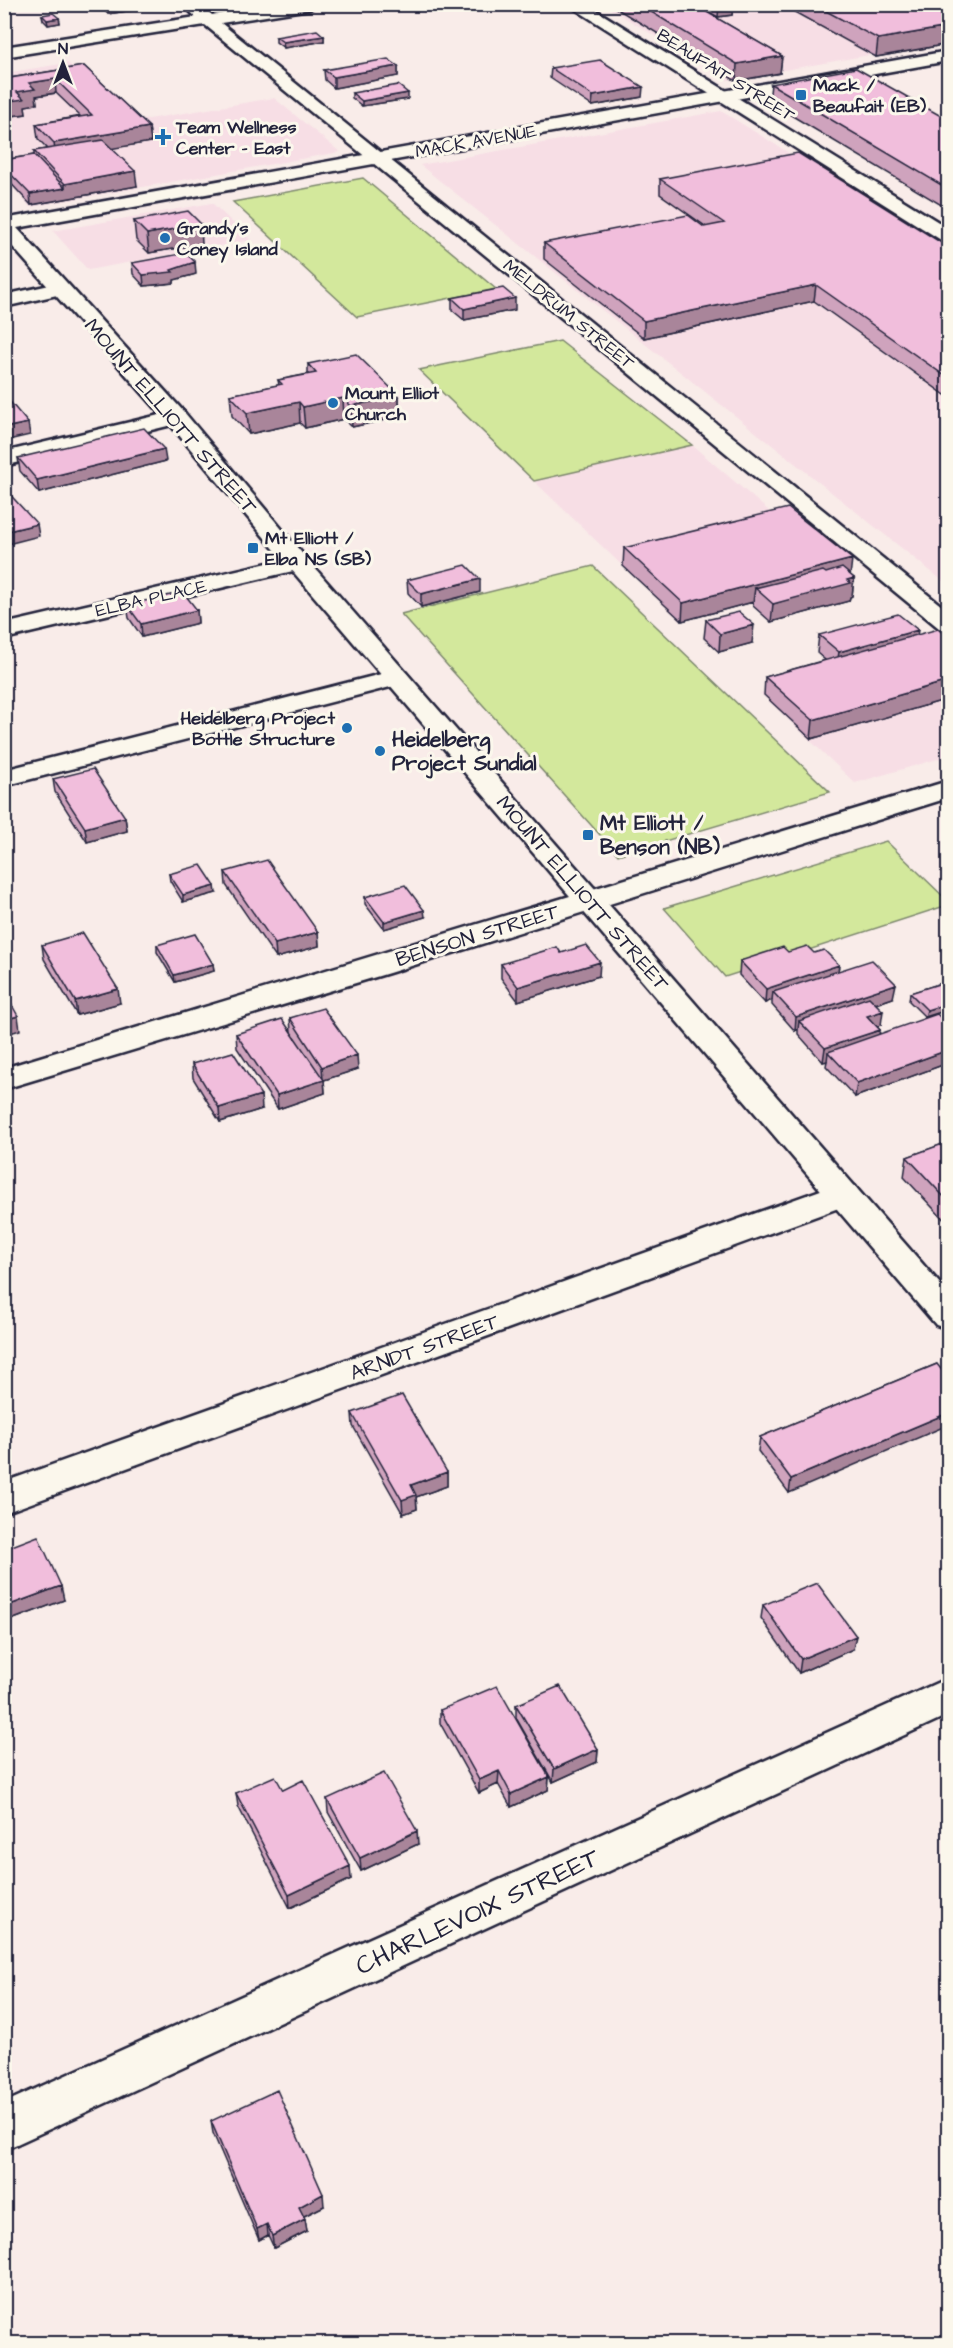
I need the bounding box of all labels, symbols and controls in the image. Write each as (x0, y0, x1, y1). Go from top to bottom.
street label: BEAUFAIT STREET (652, 23, 800, 128)
north arrow (33, 33, 93, 93)
text: N (58, 38, 68, 60)
place label: Mack / Beaufait (EB) (813, 73, 927, 119)
marker: Mack / Beaufait (EB) (794, 88, 808, 102)
place label: Team Wellness Center – East (175, 115, 296, 161)
street label: MACK AVENUE (413, 118, 539, 164)
marker: Team Wellness Center – East (154, 128, 172, 146)
place label: Grandy's Coney Island (177, 216, 278, 263)
marker: Grandy's Coney Island (158, 231, 172, 245)
street label: MELDRUM STREET (498, 253, 640, 376)
street label: MOUNT ELLIOTT STREET (77, 312, 264, 521)
place label: Mount Elliot Church (345, 381, 440, 427)
marker: Mount Elliot Church (326, 396, 340, 410)
place label: Mt Elliott / Elba NS (SB) (265, 526, 372, 572)
marker: Mt Elliott / Elba NS (SB) (246, 541, 260, 555)
street label: ELBA PLACE (93, 573, 210, 623)
place label: Heidelberg Project Bottle Structure (180, 706, 336, 752)
marker: Heidelberg Project Bottle Structure (340, 721, 354, 735)
place label: Heidelberg Project Sundial (392, 725, 537, 779)
marker: Heidelberg Project Sundial (373, 744, 387, 758)
street label: MOUNT ELLIOTT STREET (489, 789, 676, 998)
place label: Mt Elliott / Benson (NB) (600, 809, 720, 862)
marker: Mt Elliott / Benson (NB) (581, 828, 595, 842)
street label: BENSON STREET (392, 897, 563, 974)
street label: ARNDT STREET (346, 1307, 503, 1388)
street label: CHARLEVOIX STREET (350, 1839, 606, 1984)

